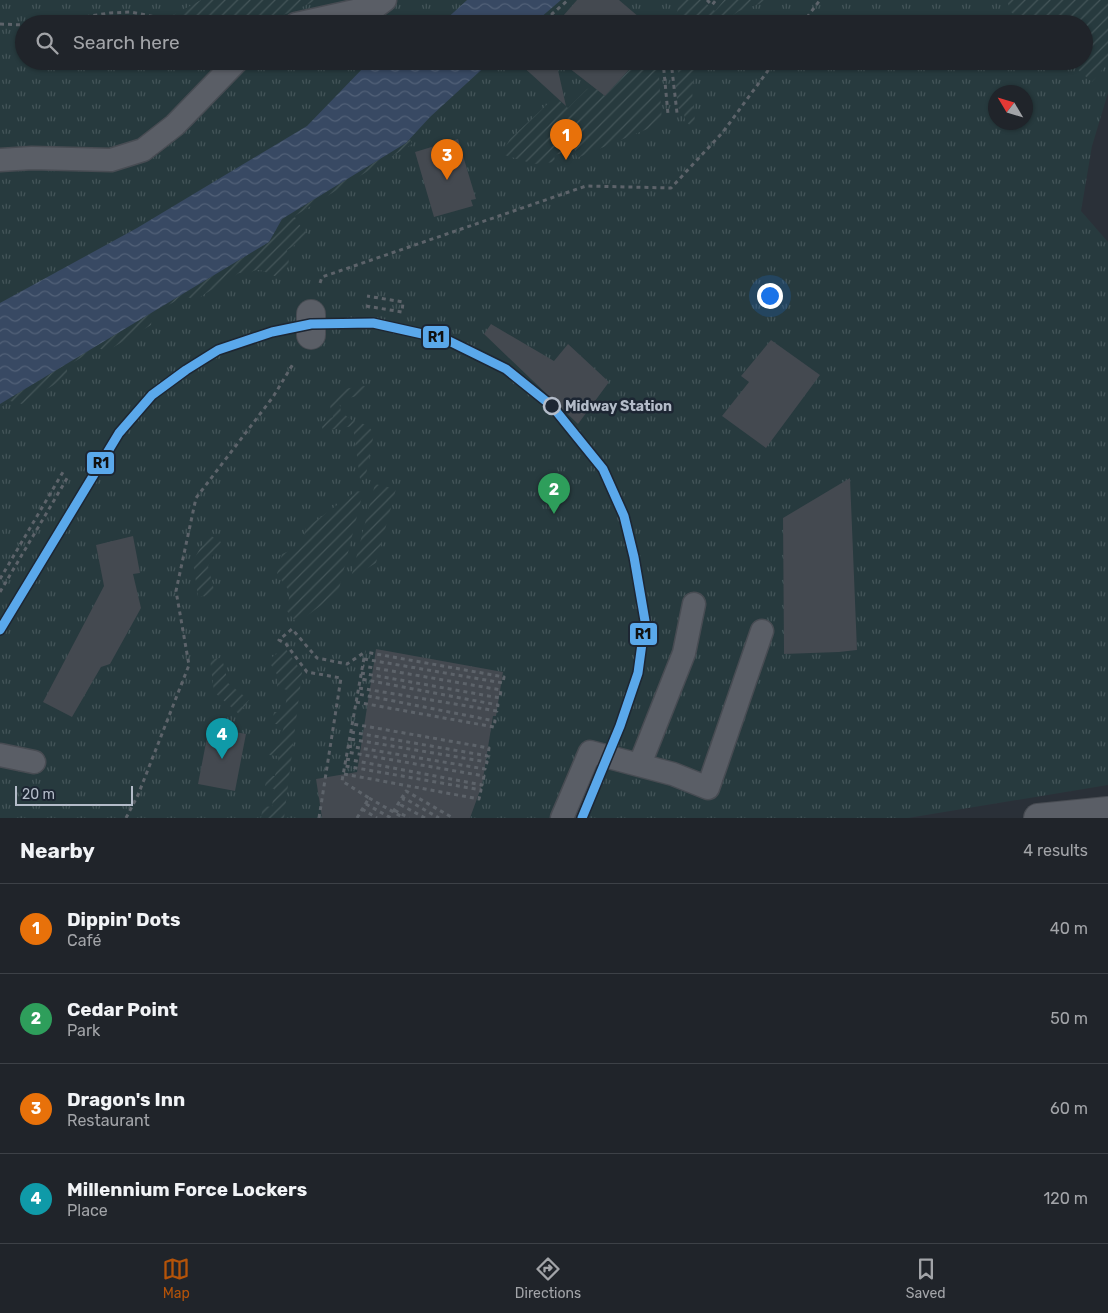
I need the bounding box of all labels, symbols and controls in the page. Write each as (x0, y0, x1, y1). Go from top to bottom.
search box (15, 15, 1093, 70)
icon: search (33, 29, 61, 57)
text: Search here (73, 31, 180, 54)
north arrow (988, 85, 1033, 130)
pin: 1 (550, 119, 582, 160)
pin: 3 (431, 139, 463, 180)
your location (757, 283, 783, 309)
line badge: R1 (422, 325, 450, 349)
text: R1 (428, 329, 444, 346)
marker: Midway Station (543, 397, 561, 415)
place label: Midway Station (565, 398, 672, 415)
line badge: R1 (86, 451, 115, 475)
text: R1 (93, 455, 109, 472)
pin: 2 (538, 473, 570, 514)
line badge: R1 (629, 622, 658, 646)
text: R1 (635, 626, 651, 643)
pin: 4 (206, 718, 238, 759)
scale bar (15, 783, 132, 806)
text: 20 m (22, 786, 55, 803)
text: Nearby (20, 838, 95, 863)
text: 4 results (1023, 841, 1088, 860)
text: Dippin' Dots (67, 908, 180, 931)
text: 1 (32, 919, 40, 938)
text: 40 m (1050, 919, 1088, 938)
text: Café (67, 931, 101, 950)
text: Cedar Point (67, 998, 178, 1021)
text: 2 (31, 1009, 41, 1028)
text: 50 m (1050, 1009, 1088, 1028)
text: Park (67, 1021, 100, 1040)
text: Dragon's Inn (67, 1088, 185, 1111)
text: 3 (31, 1099, 41, 1118)
text: 60 m (1050, 1099, 1088, 1118)
text: Restaurant (67, 1111, 150, 1130)
text: Millennium Force Lockers (67, 1178, 307, 1201)
text: 4 (31, 1189, 41, 1208)
text: 120 m (1043, 1189, 1088, 1208)
text: Place (67, 1201, 108, 1220)
tab: Map (162, 1255, 190, 1302)
tab: Directions (515, 1255, 581, 1302)
tab: Saved (906, 1255, 946, 1302)

